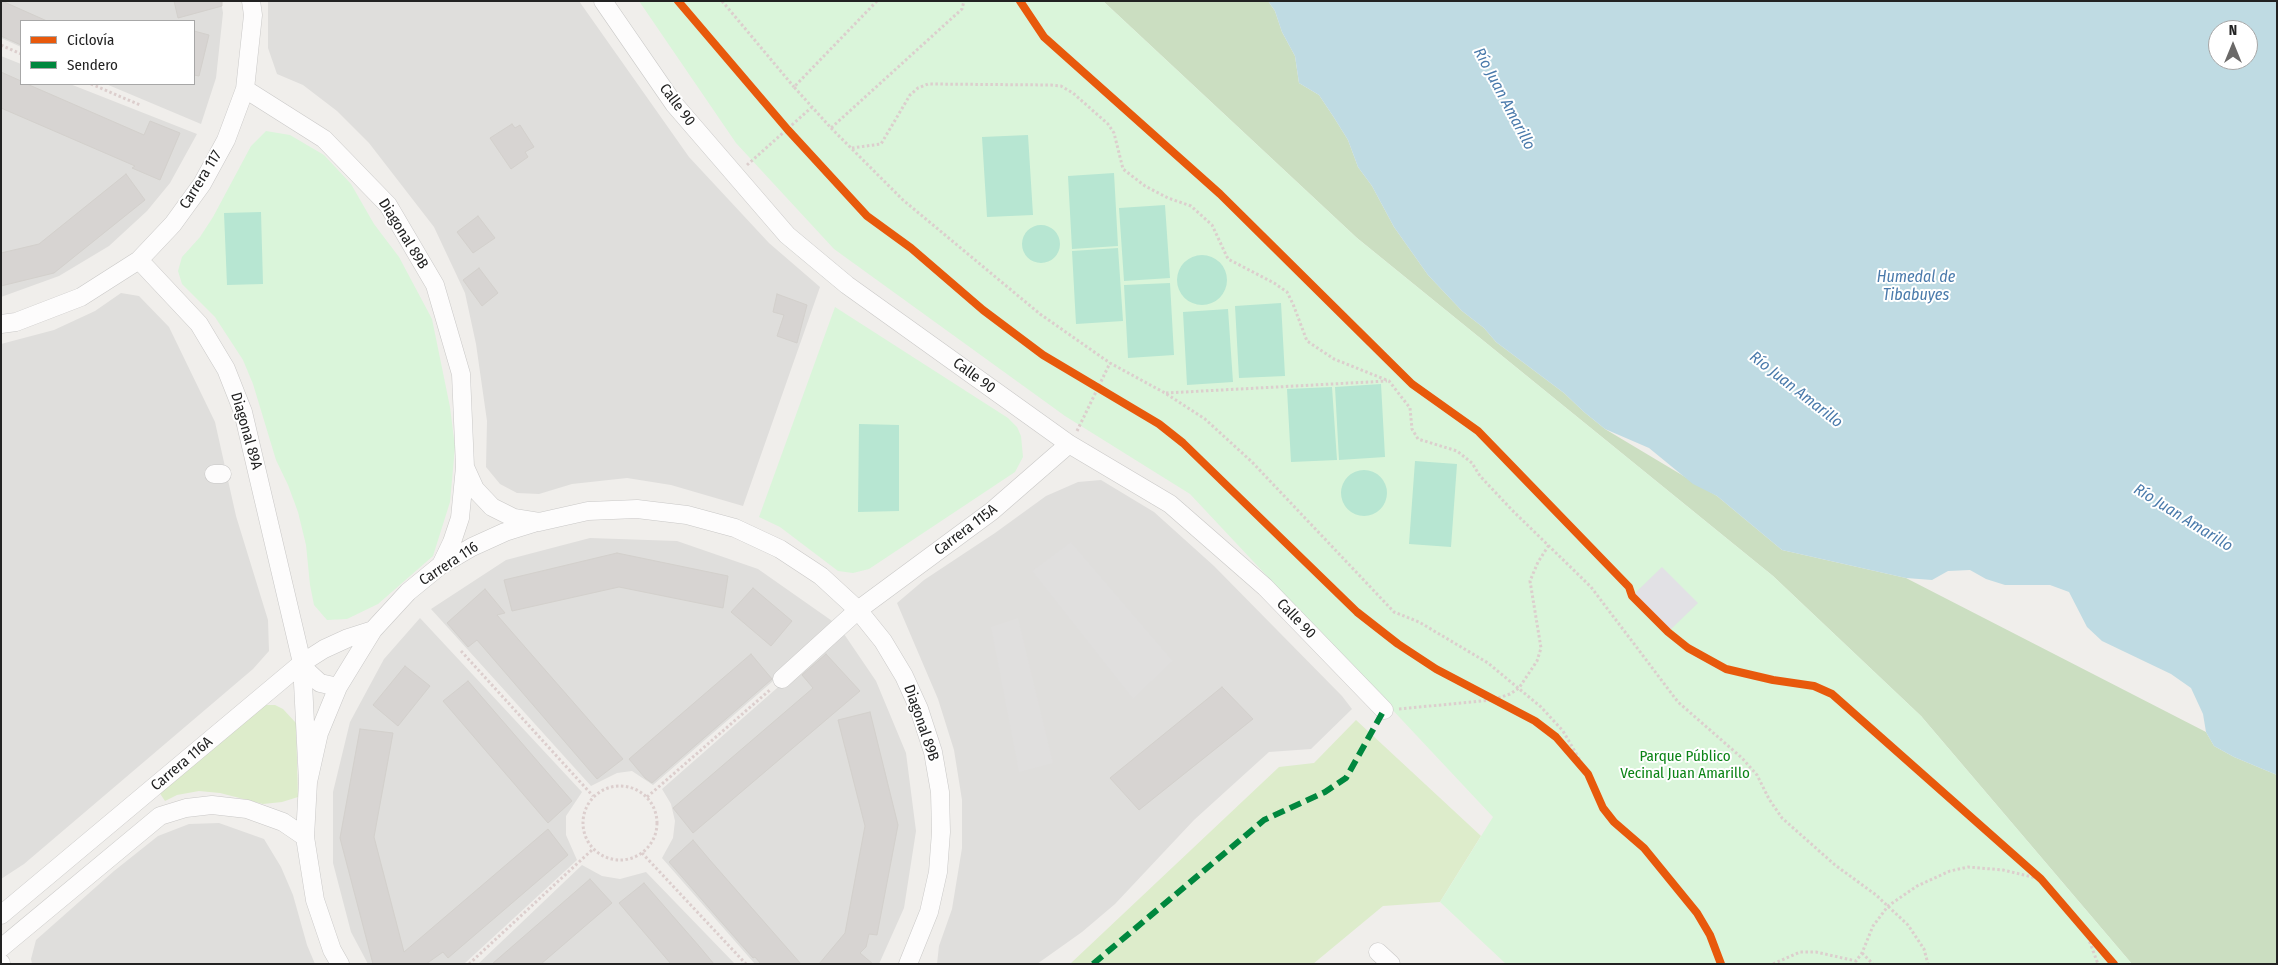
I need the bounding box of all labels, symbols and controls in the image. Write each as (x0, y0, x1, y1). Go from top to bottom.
legend (20, 20, 195, 85)
north arrow (2208, 20, 2258, 70)
text: N (2229, 22, 2237, 39)
text: Ciclovía (67, 31, 114, 49)
water label: Río Juan Amarillo (1469, 45, 1539, 153)
text: Sendero (67, 56, 118, 74)
street label: Calle 90 (655, 80, 699, 130)
street label: Carrera 117 (176, 147, 226, 213)
street label: Diagonal 89B (374, 195, 432, 273)
water label: Humedal de Tibabuyes (1877, 268, 1955, 306)
water label: Río Juan Amarillo (1746, 348, 1846, 432)
street label: Calle 90 (949, 354, 999, 398)
street label: Diagonal 89A (226, 390, 266, 472)
water label: Río Juan Amarillo (2130, 480, 2236, 556)
street label: Carrera 115A (931, 500, 1001, 560)
street label: Carrera 116 (416, 538, 482, 590)
street label: Calle 90 (1273, 595, 1319, 643)
street label: Diagonal 89B (900, 682, 942, 764)
street label: Carrera 116A (148, 733, 216, 795)
park label: Parque Público Vecinal Juan Amarillo (1620, 748, 1750, 783)

